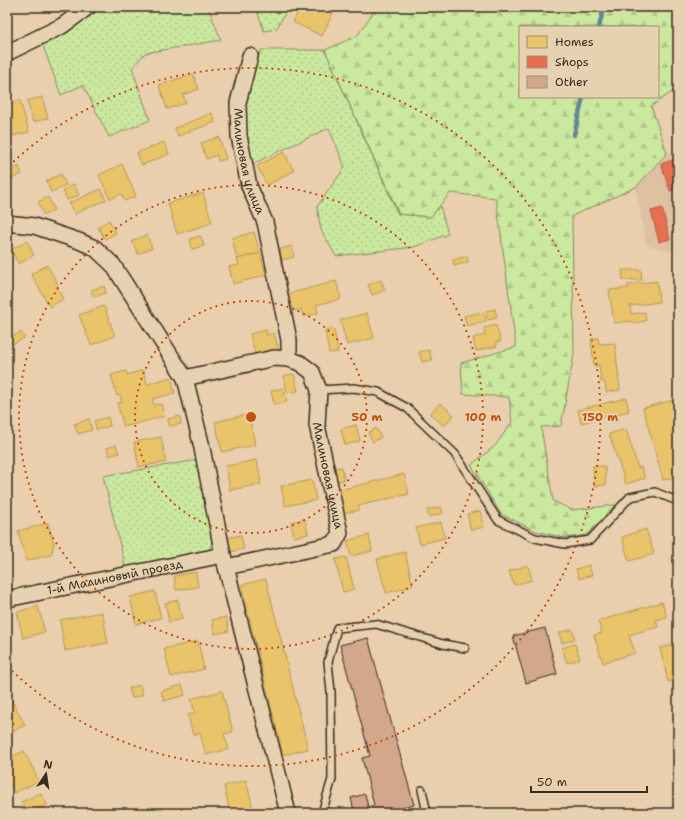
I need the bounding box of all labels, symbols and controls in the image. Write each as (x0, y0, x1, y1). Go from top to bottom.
legend (519, 26, 659, 98)
text: Homes (555, 34, 594, 50)
text: Shops (555, 54, 589, 70)
text: Other (555, 74, 589, 90)
street label: Малиновая улица (230, 108, 269, 217)
text: 50 m (352, 409, 383, 425)
text: 100 m (465, 409, 502, 425)
text: 150 m (582, 409, 618, 425)
centre of rings (244, 410, 258, 424)
street label: Малиновая улица (309, 421, 347, 531)
street label: 1-й Малиновый проезд (46, 555, 184, 599)
north arrow (26, 754, 66, 794)
text: N (42, 756, 54, 773)
scale bar (531, 768, 647, 794)
text: 50 m (537, 774, 567, 790)

